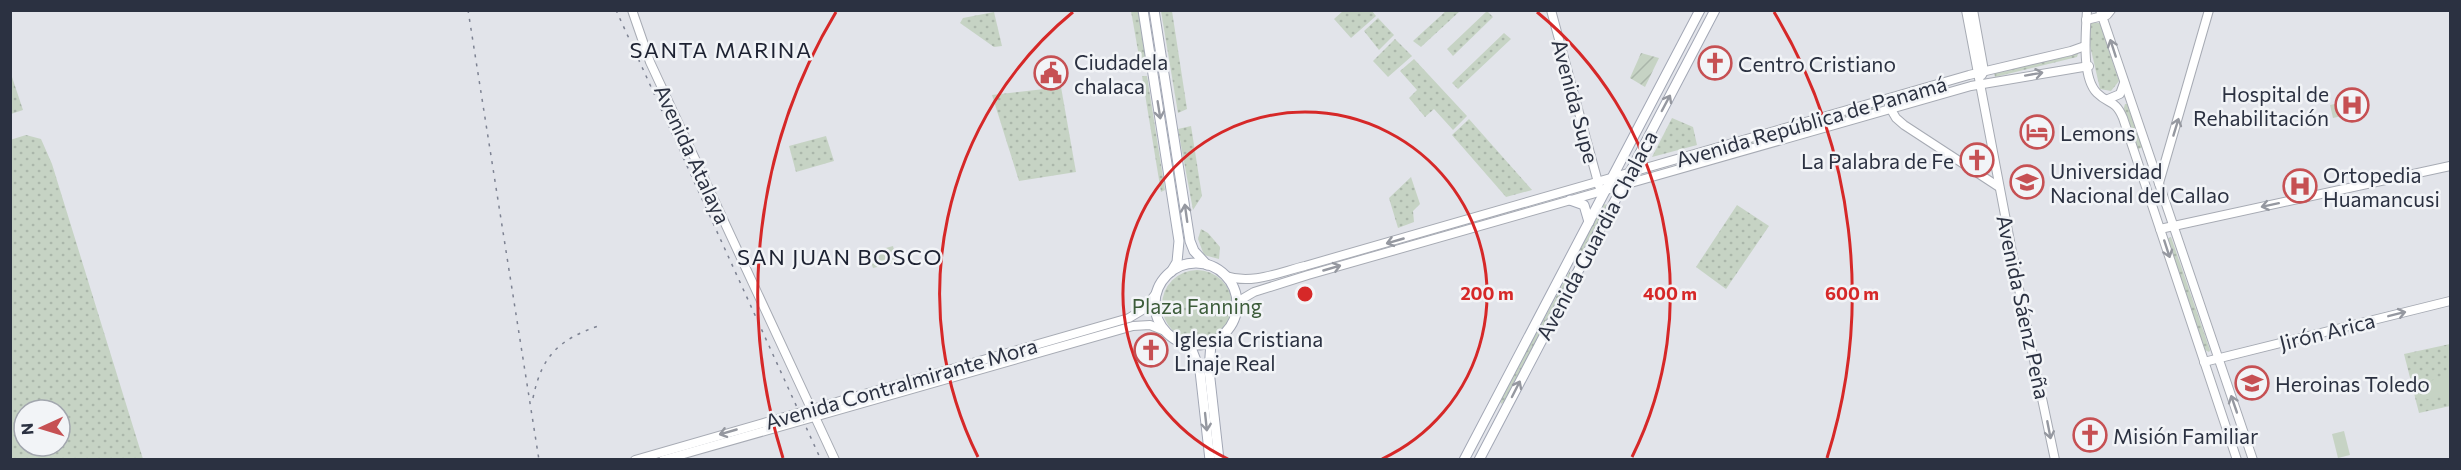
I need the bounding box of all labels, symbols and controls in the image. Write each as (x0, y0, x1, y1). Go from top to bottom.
district label: SANTA MARINA (629, 36, 813, 63)
street label: Avenida Supe (1547, 36, 1605, 166)
one-way arrow (2106, 39, 2117, 58)
church icon: Centro Cristiano (1697, 45, 1733, 81)
place label: Ciudadela chalaca (1074, 49, 1168, 98)
place label: Centro Cristiano (1738, 51, 1896, 76)
public building icon: Ciudadela chalaca (1033, 55, 1069, 91)
one-way arrow (2023, 68, 2043, 79)
street label: Avenida República de Panamá (1673, 70, 1949, 172)
street label: Avenida Atalaya (650, 80, 736, 228)
place label: Hospital de Rehabilitación (2193, 81, 2329, 130)
hospital icon: Hospital de Rehabilitación (2334, 87, 2370, 123)
one-way arrow (1661, 95, 1672, 113)
one-way arrow (1154, 99, 1165, 119)
hotel icon: Lemons (2019, 114, 2055, 150)
one-way arrow (2171, 118, 2182, 137)
place label: Lemons (2060, 120, 2136, 145)
street label: Avenida Guardia Chalaca (1530, 126, 1662, 344)
church icon: La Palabra de Fe (1959, 142, 1995, 178)
place label: La Palabra de Fe (1801, 148, 1954, 173)
place label: Universidad Nacional del Callao (2050, 158, 2230, 207)
place label: Ortopedia Huamancusi (2323, 162, 2440, 211)
school or university icon: Universidad Nacional del Callao (2009, 164, 2045, 200)
hospital icon: Ortopedia Huamancusi (2282, 168, 2318, 204)
one-way arrow (2260, 200, 2280, 211)
one-way arrow (1180, 203, 1191, 223)
street label: Avenida Sáenz Peña (1992, 213, 2056, 401)
one-way arrow (1386, 236, 1405, 247)
one-way arrow (2162, 239, 2173, 258)
district label: SAN JUAN BOSCO (737, 243, 943, 270)
one-way arrow (1322, 262, 1341, 274)
text: 200 m (1460, 282, 1514, 304)
text: 400 m (1643, 282, 1697, 304)
text: 600 m (1825, 282, 1879, 304)
centre of rings (1295, 284, 1315, 304)
park label: Plaza Fanning (1132, 293, 1262, 318)
street label: Jirón Arica (2277, 307, 2377, 355)
one-way arrow (2387, 308, 2406, 320)
place label: Iglesia Cristiana Linaje Real (1174, 326, 1323, 375)
street label: Avenida Contralmirante Mora (762, 332, 1040, 434)
church icon: Iglesia Cristiana Linaje Real (1133, 332, 1169, 368)
school or university icon: Heroinas Toledo (2234, 365, 2270, 401)
place label: Heroinas Toledo (2275, 371, 2430, 396)
one-way arrow (1511, 381, 1522, 399)
one-way arrow (2227, 395, 2238, 414)
north arrow (12, 398, 72, 458)
one-way arrow (1201, 412, 1212, 432)
church icon: Misión Familiar (2072, 417, 2108, 453)
one-way arrow (2044, 419, 2055, 439)
text: N (17, 422, 36, 436)
place label: Misión Familiar (2113, 423, 2259, 448)
one-way arrow (719, 427, 738, 438)

